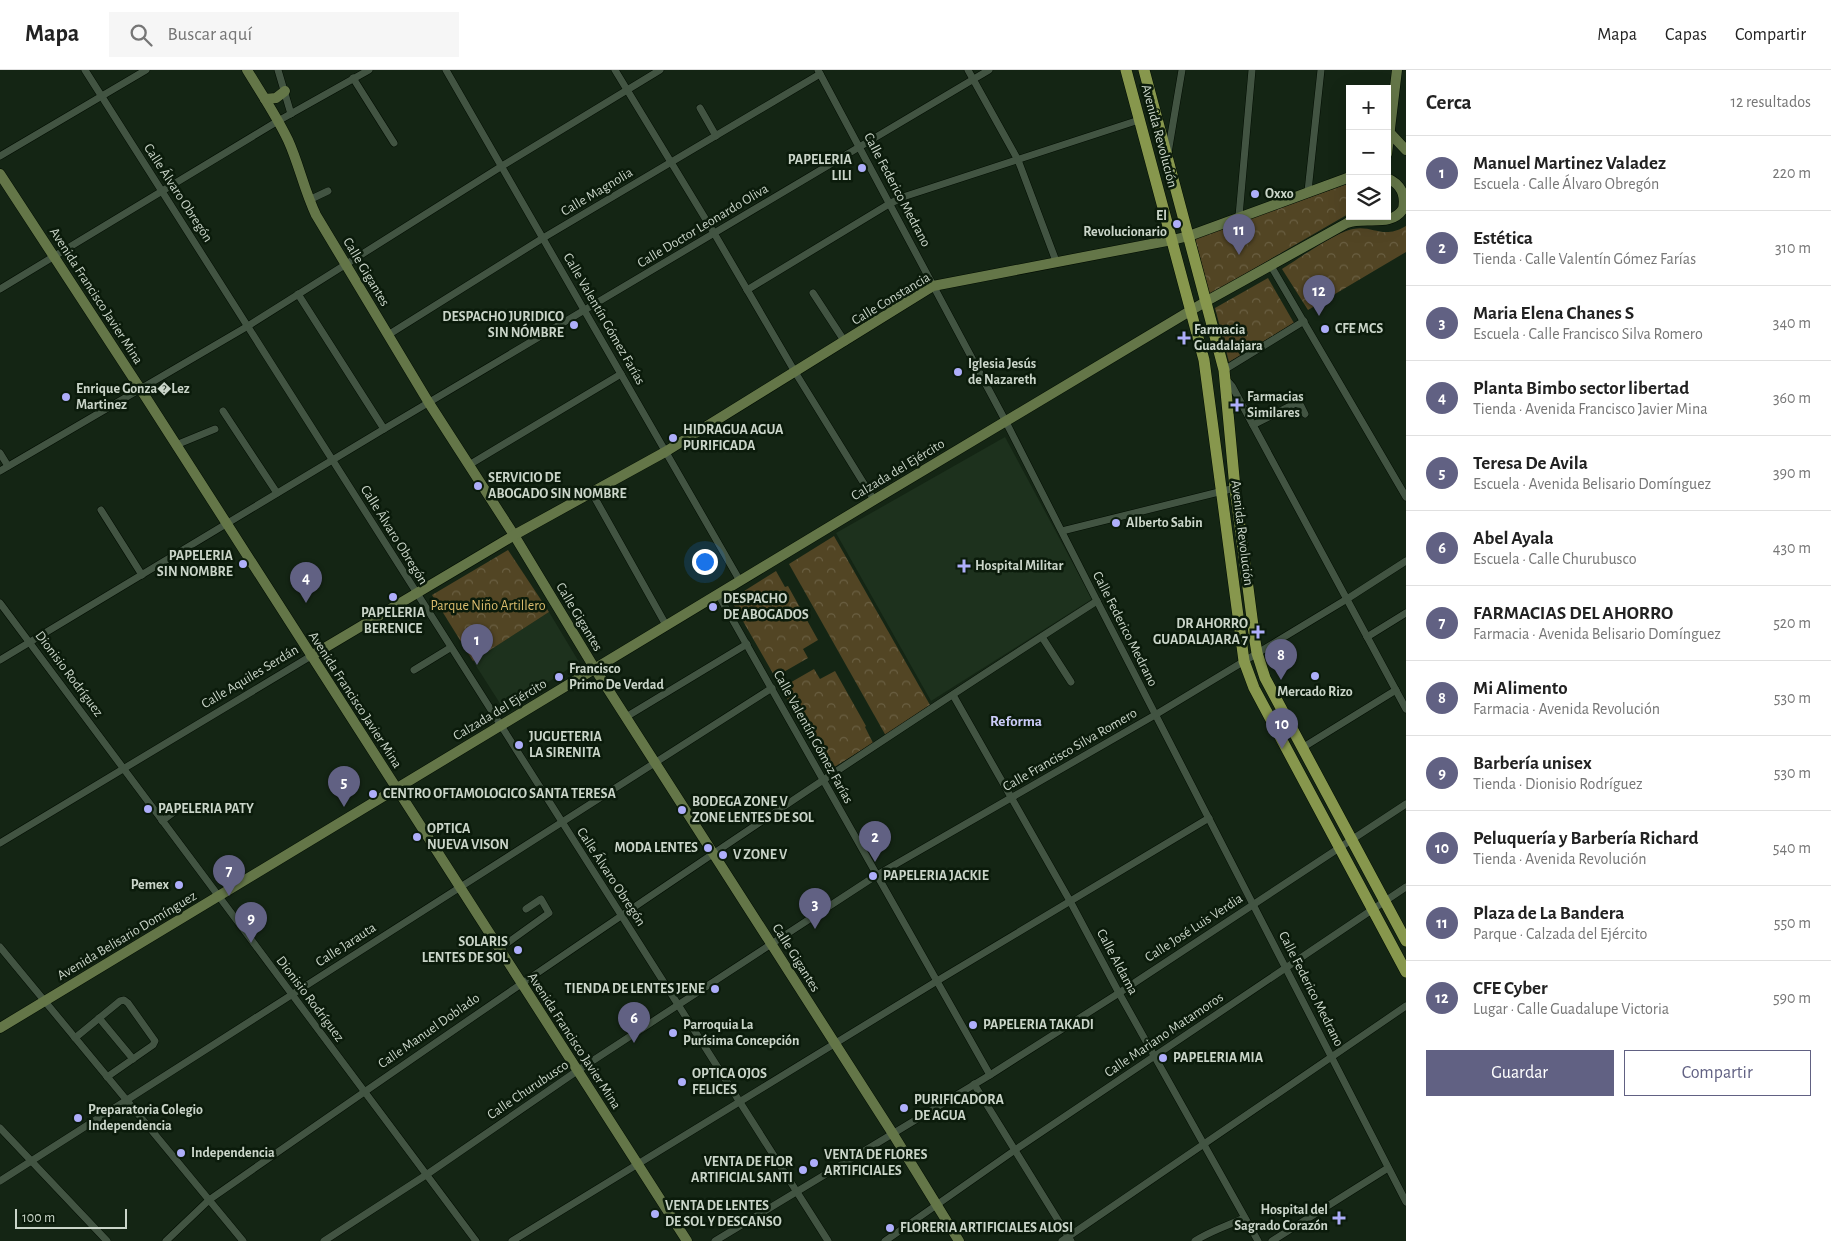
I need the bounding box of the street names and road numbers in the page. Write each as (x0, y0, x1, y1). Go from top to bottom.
street label: Avenida Revolución (1138, 83, 1180, 189)
street label: Calle Federico Medrano (861, 131, 933, 249)
street label: Calle Álvaro Obregón (141, 140, 217, 245)
street label: Calle Magnolia (559, 165, 636, 219)
street label: Calle Doctor Leonardo Oliva (635, 181, 771, 271)
street label: Avenida Francisco Javier Mina (47, 225, 146, 367)
street label: Calle Gigantes (340, 235, 392, 309)
street label: Calle Valentín Gómez Farías (561, 251, 647, 387)
street label: Calle Constancia (849, 270, 933, 328)
street label: Calzada del Ejército (849, 437, 947, 503)
street label: Avenida Revolución (1229, 479, 1255, 587)
street label: Calle Álvaro Obregón (358, 481, 433, 587)
street label: Calle Federico Medrano (1090, 569, 1160, 689)
street label: Calle Gigantes (553, 580, 605, 654)
street label: Dionisio Rodríguez (32, 629, 106, 720)
street label: Avenida Francisco Javier Mina (306, 629, 405, 771)
street label: Calle Aquiles Serdán (199, 643, 301, 711)
street label: Calle Valentín Gómez Farías (771, 668, 855, 806)
street label: Calzada del Ejército (451, 677, 549, 743)
street label: Calle Francisco Silva Romero (1001, 706, 1140, 794)
street label: Calle Álvaro Obregón (574, 824, 650, 929)
street label: Avenida Belisario Domínguez (55, 889, 199, 983)
street label: Calle José Luis Verdia (1143, 891, 1246, 965)
street label: Calle Jarauta (313, 920, 379, 970)
street label: Calle Gigantes (770, 922, 822, 994)
street label: Calle Aldama (1094, 927, 1140, 998)
street label: Calle Federico Medrano (1276, 929, 1346, 1049)
street label: Dionisio Rodríguez (273, 954, 347, 1045)
street label: Avenida Francisco Javier Mina (525, 970, 624, 1112)
street label: Calle Mariano Matamoros (1102, 990, 1226, 1080)
street label: Calle Manuel Doblado (376, 991, 482, 1071)
street label: Calle Churubusco (485, 1058, 571, 1122)

